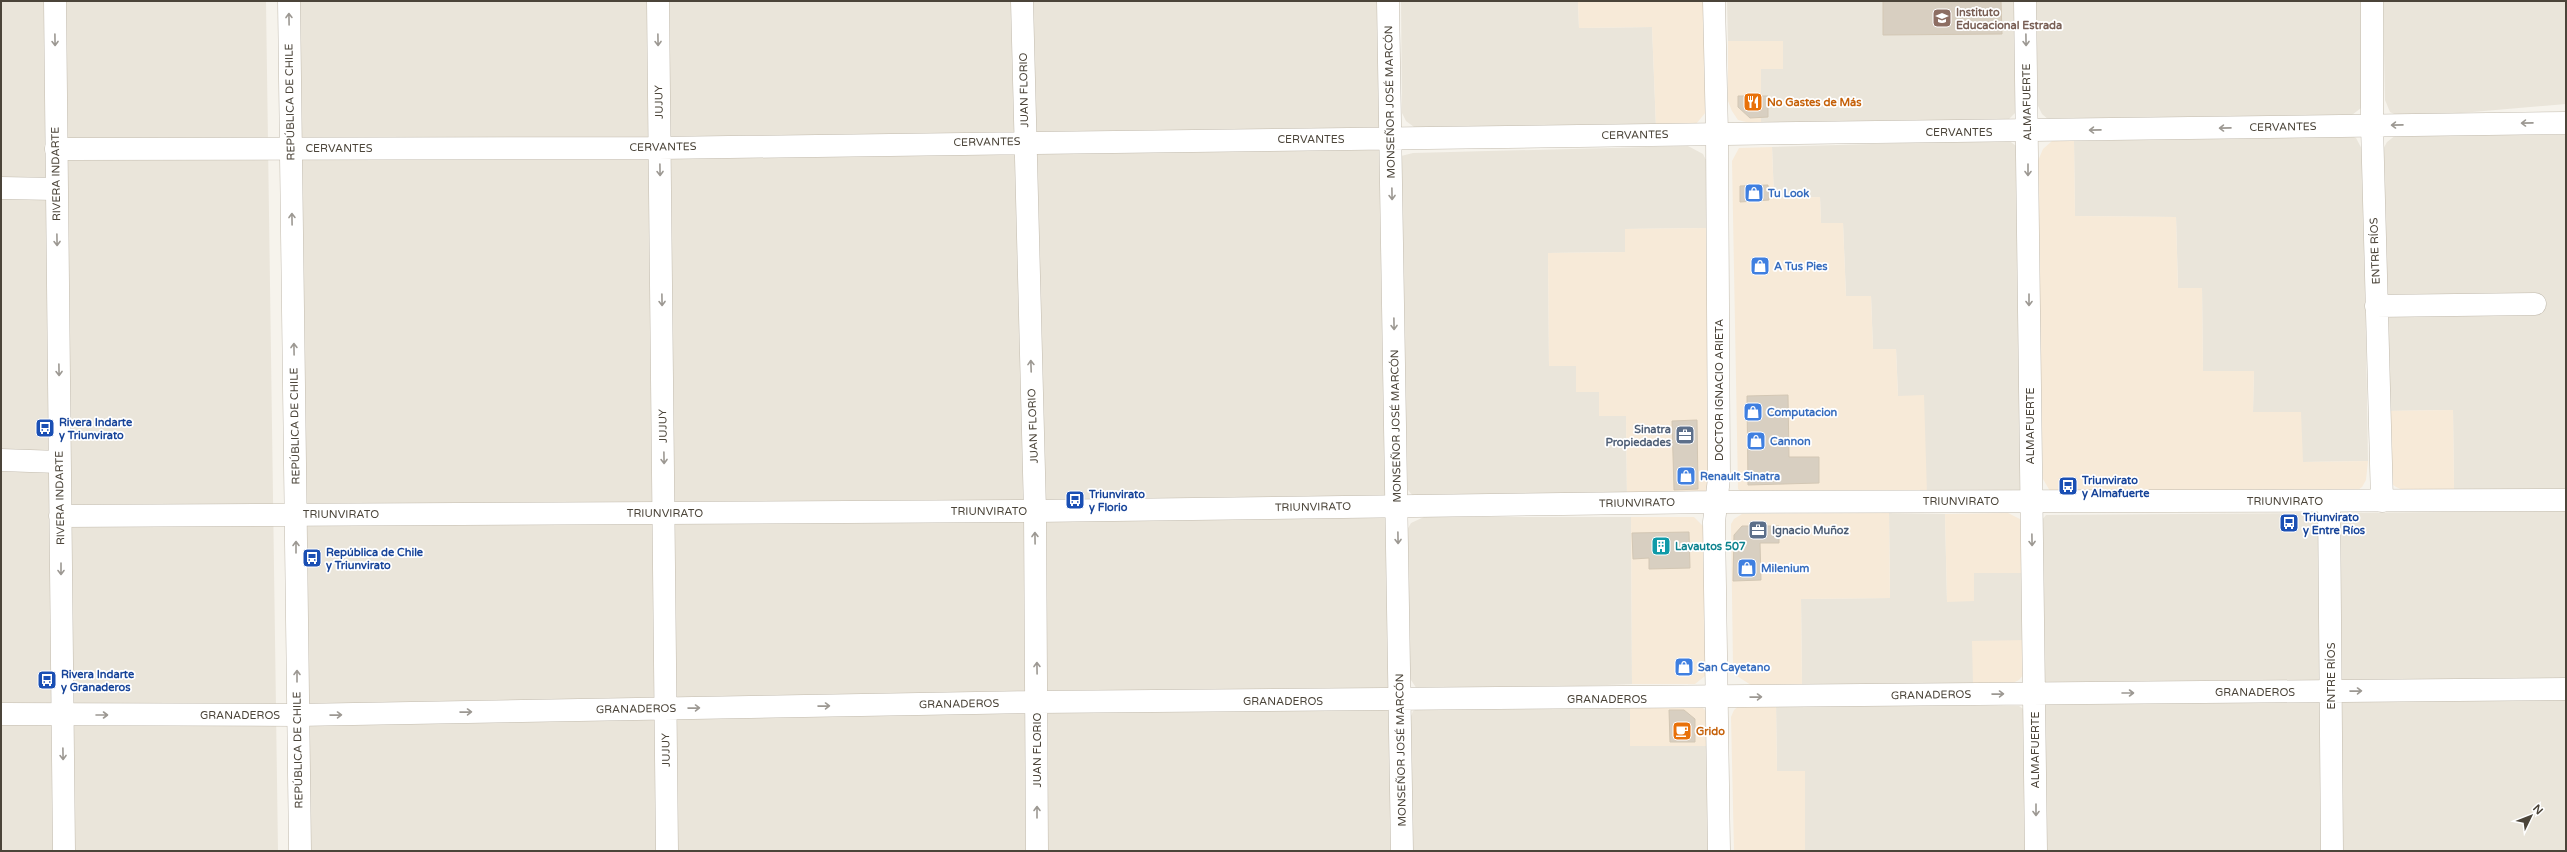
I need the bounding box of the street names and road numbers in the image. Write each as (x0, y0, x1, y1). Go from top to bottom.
street label: MONSEÑOR JOSÉ MARCÓN (1381, 25, 1398, 179)
street label: REPÚBLICA DE CHILE (281, 43, 298, 161)
street label: JUAN FLORIO (1017, 52, 1031, 128)
street label: ALMAFUERTE (2020, 63, 2034, 141)
street label: JUJUY (652, 85, 666, 119)
street label: CERVANTES (2249, 120, 2317, 134)
street label: CERVANTES (1925, 126, 1993, 139)
street label: RIVERA INDARTE (49, 127, 63, 221)
street label: CERVANTES (1601, 128, 1669, 142)
street label: CERVANTES (1277, 133, 1345, 146)
street label: CERVANTES (953, 135, 1021, 149)
street label: CERVANTES (629, 140, 697, 154)
street label: CERVANTES (305, 142, 373, 155)
street label: ENTRE RÍOS (2366, 217, 2383, 285)
street label: DOCTOR IGNACIO ARIETA (1713, 319, 1726, 461)
street label: MONSEÑOR JOSÉ MARCÓN (1387, 349, 1404, 503)
street label: REPÚBLICA DE CHILE (286, 367, 303, 485)
street label: JUAN FLORIO (1025, 388, 1041, 464)
street label: ALMAFUERTE (2024, 388, 2037, 464)
street label: JUJUY (656, 409, 670, 443)
street label: RIVERA INDARTE (53, 451, 67, 545)
street label: TRIUNVIRATO (1923, 495, 1999, 508)
street label: TRIUNVIRATO (2247, 495, 2323, 508)
street label: TRIUNVIRATO (1599, 496, 1675, 510)
street label: TRIUNVIRATO (1275, 500, 1351, 514)
street label: TRIUNVIRATO (951, 505, 1027, 518)
street label: TRIUNVIRATO (627, 507, 703, 520)
street label: TRIUNVIRATO (303, 508, 379, 521)
street label: ENTRE RÍOS (2324, 642, 2338, 709)
street label: MONSEÑOR JOSÉ MARCÓN (1392, 673, 1409, 827)
street label: GRANADEROS (2215, 686, 2295, 699)
street label: GRANADEROS (1891, 688, 1971, 702)
street label: REPÚBLICA DE CHILE (289, 691, 306, 809)
street label: GRANADEROS (1567, 693, 1647, 706)
street label: GRANADEROS (1243, 695, 1323, 708)
street label: GRANADEROS (919, 697, 999, 711)
street label: GRANADEROS (596, 702, 676, 716)
street label: GRANADEROS (200, 709, 280, 722)
street label: JUAN FLORIO (1031, 712, 1044, 788)
street label: ALMAFUERTE (2029, 712, 2042, 788)
street label: JUJUY (659, 733, 673, 767)

